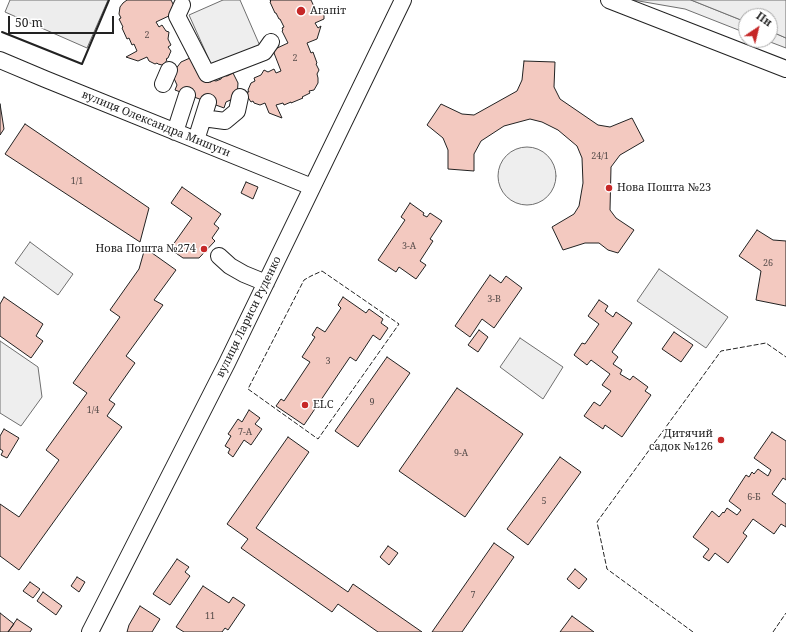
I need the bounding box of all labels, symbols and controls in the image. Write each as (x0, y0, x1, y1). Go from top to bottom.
place label: Агапіт (310, 4, 346, 18)
marker: Агапіт (295, 5, 307, 17)
scale bar (10, 8, 116, 34)
north arrow (738, 8, 778, 48)
text: Пн (754, 8, 776, 29)
text: 50 m (15, 14, 43, 31)
house number: 2 (144, 30, 150, 40)
house number: 2 (292, 53, 298, 63)
street label: вулиця Олександра Мишуги (80, 88, 232, 160)
house number: 24/1 (591, 151, 609, 161)
house number: 1/1 (71, 176, 83, 186)
place label: Нова Пошта №23 (617, 181, 711, 195)
marker: Нова Пошта №23 (604, 183, 614, 193)
house number: 3-А (402, 241, 416, 251)
place label: Нова Пошта №274 (96, 242, 196, 256)
marker: Нова Пошта №274 (199, 244, 209, 254)
street label: вулиця Лариси Руденко (214, 254, 284, 380)
house number: 26 (763, 258, 773, 268)
house number: 3-В (487, 294, 501, 304)
house number: 3 (325, 356, 331, 366)
house number: 9 (369, 397, 375, 407)
place label: ELC (313, 398, 333, 412)
marker: ELC (300, 400, 310, 410)
house number: 1/4 (87, 405, 99, 415)
house number: 7-А (238, 427, 252, 437)
place label: Дитячий садок №126 (649, 427, 713, 453)
marker: Дитячий садок №126 (716, 435, 726, 445)
house number: 9-А (454, 448, 468, 458)
house number: 6-Б (747, 492, 761, 502)
house number: 5 (541, 496, 547, 506)
house number: 7 (470, 590, 476, 600)
house number: 11 (205, 611, 215, 621)

